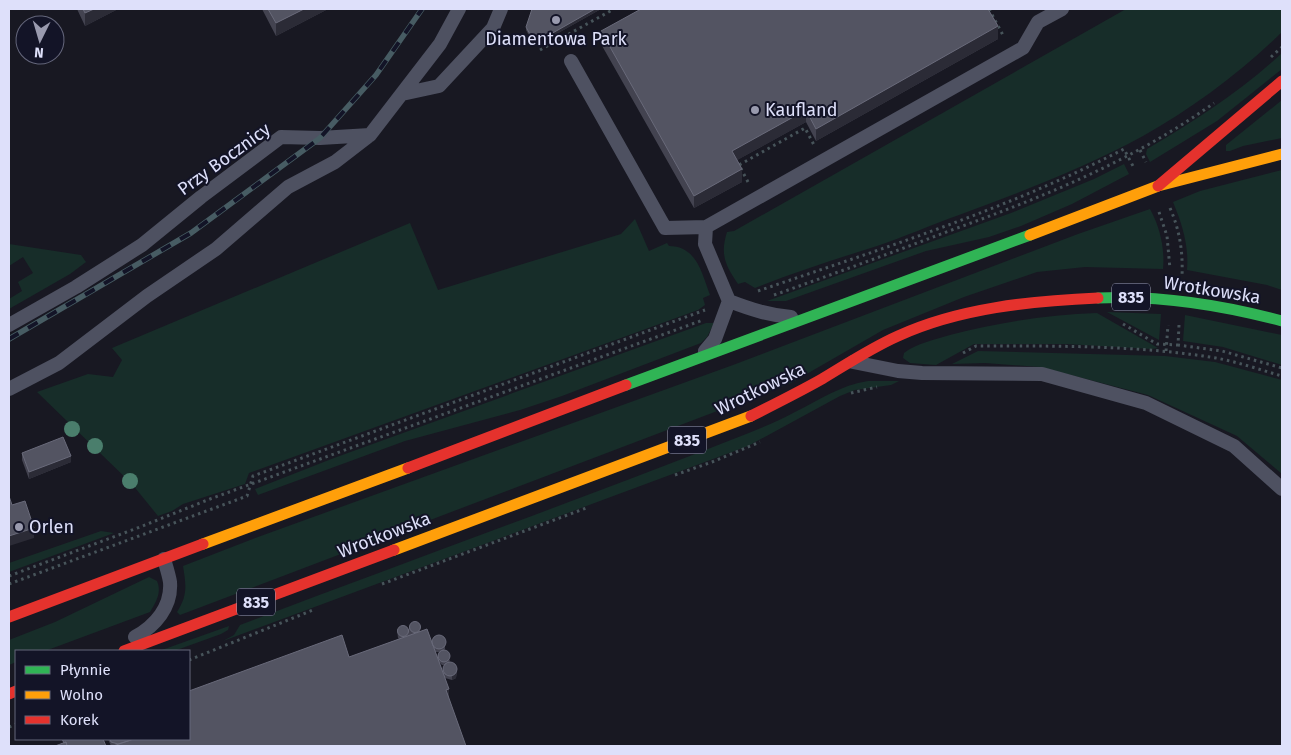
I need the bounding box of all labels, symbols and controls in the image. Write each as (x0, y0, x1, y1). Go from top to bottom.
marker: Diamentowa Park (550, 14, 562, 26)
north arrow (15, 15, 65, 65)
place label: Diamentowa Park (485, 28, 628, 50)
text: N (34, 44, 44, 61)
place label: Kaufland (765, 99, 837, 121)
marker: Kaufland (749, 104, 761, 116)
street label: Przy Bocznicy (173, 118, 275, 200)
street label: Wrotkowska (1162, 271, 1262, 309)
road number: 835 (1112, 284, 1150, 310)
street label: Wrotkowska (711, 358, 809, 420)
road number: 835 (668, 426, 706, 454)
street label: Wrotkowska (334, 507, 434, 563)
place label: Orlen (29, 516, 74, 538)
marker: Orlen (13, 521, 25, 533)
road number: 835 (237, 588, 275, 616)
legend (15, 650, 190, 740)
text: Płynnie (60, 661, 111, 679)
text: Wolno (60, 686, 103, 704)
text: Korek (60, 711, 99, 729)

